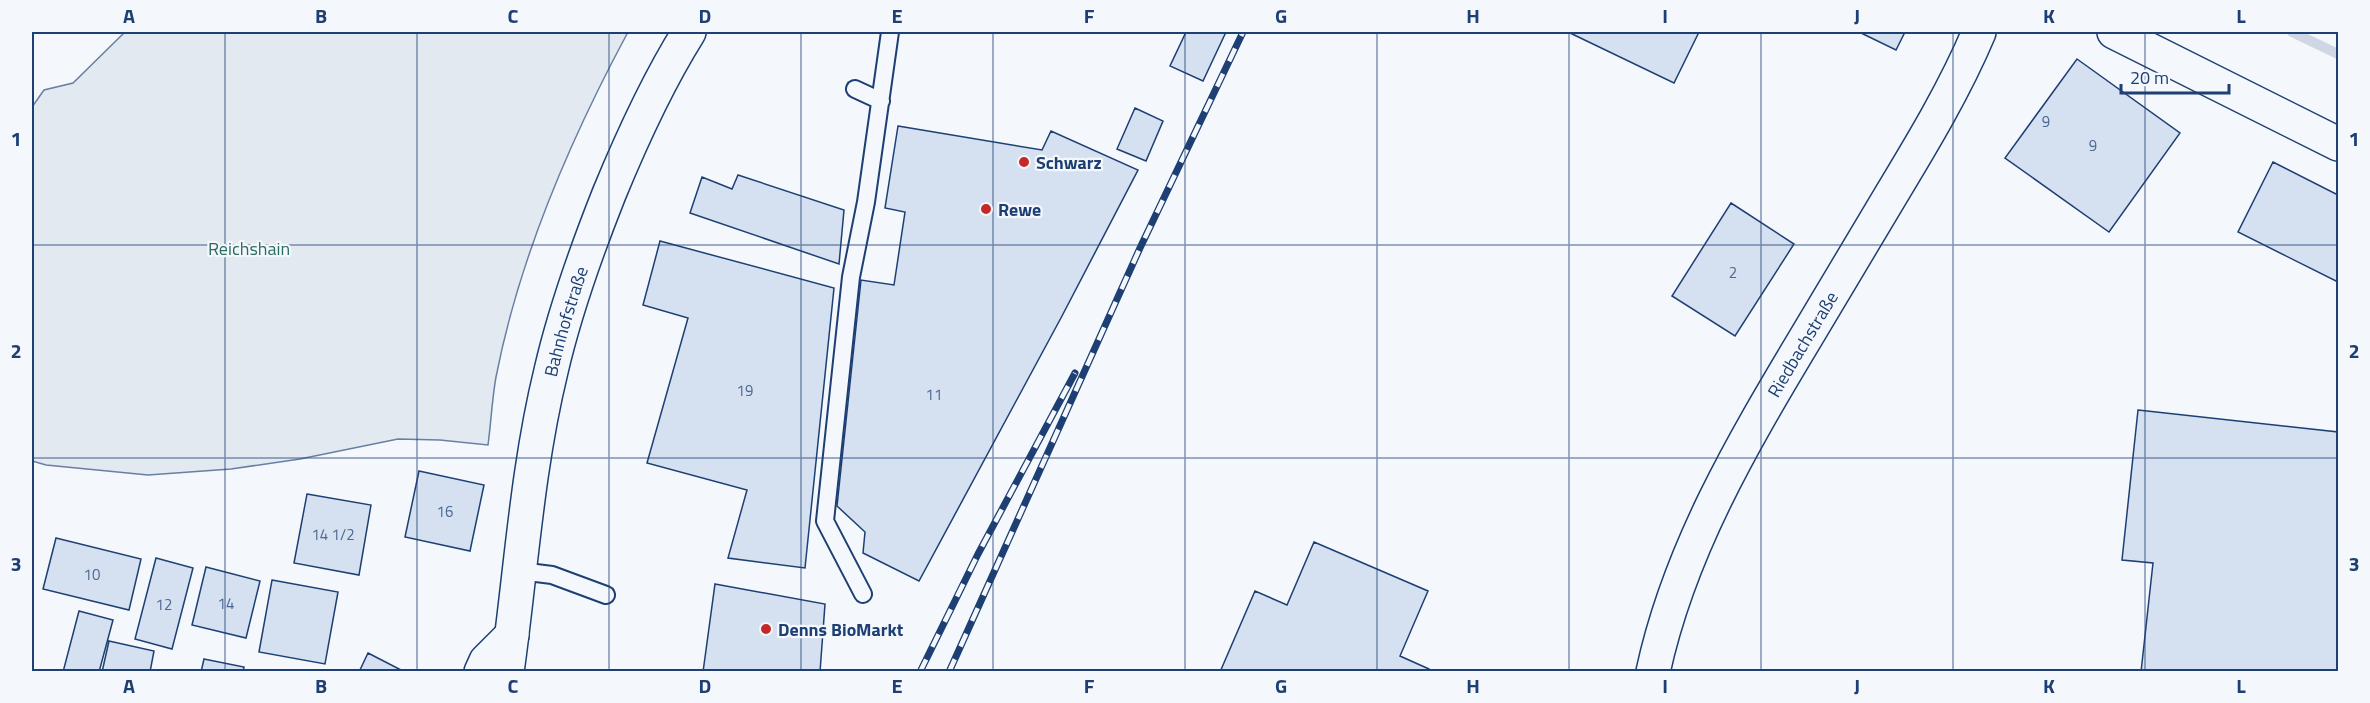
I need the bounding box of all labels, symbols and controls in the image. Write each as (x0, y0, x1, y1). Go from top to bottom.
text: A (123, 0, 135, 31)
text: B (315, 0, 327, 31)
text: C (508, 0, 519, 31)
text: D (699, 0, 711, 31)
text: E (891, 0, 903, 31)
text: F (1084, 0, 1095, 31)
text: G (1275, 0, 1287, 31)
text: H (1466, 0, 1480, 31)
text: I (1662, 0, 1668, 31)
text: J (1854, 0, 1860, 31)
text: K (2043, 0, 2055, 31)
text: L (2236, 0, 2246, 31)
scale bar (2121, 57, 2229, 95)
text: 20 m (2130, 64, 2169, 91)
house number: 9 (2042, 110, 2050, 133)
text: 1 (10, 123, 22, 154)
text: 1 (2348, 123, 2360, 154)
house number: 9 (2089, 134, 2097, 157)
place label: Schwarz (1036, 149, 1102, 176)
marker: Schwarz (1017, 155, 1031, 169)
place label: Rewe (998, 196, 1041, 223)
marker: Rewe (979, 202, 993, 216)
park label: Reichshain (208, 235, 290, 262)
house number: 2 (1729, 261, 1737, 284)
street label: Bahnhofstraße (537, 262, 594, 379)
street label: Riedbachstraße (1760, 286, 1844, 402)
text: 2 (10, 335, 22, 366)
text: 2 (2348, 335, 2360, 366)
house number: 19 (737, 379, 753, 402)
house number: 11 (926, 383, 942, 406)
house number: 16 (437, 500, 453, 523)
house number: 14 1/2 (311, 523, 355, 546)
text: 3 (10, 548, 22, 579)
text: 3 (2348, 548, 2360, 579)
house number: 10 (84, 563, 100, 586)
house number: 14 (218, 592, 234, 615)
house number: 12 (156, 593, 172, 616)
place label: Denns BioMarkt (778, 616, 904, 643)
marker: Denns BioMarkt (759, 622, 773, 636)
text: A (123, 670, 135, 701)
text: B (315, 670, 327, 701)
text: C (508, 670, 519, 701)
text: D (699, 670, 711, 701)
text: E (891, 670, 903, 701)
text: F (1084, 670, 1095, 701)
text: G (1275, 670, 1287, 701)
text: H (1466, 670, 1480, 701)
text: I (1662, 670, 1668, 701)
text: J (1854, 670, 1860, 701)
text: K (2043, 670, 2055, 701)
text: L (2236, 670, 2246, 701)

